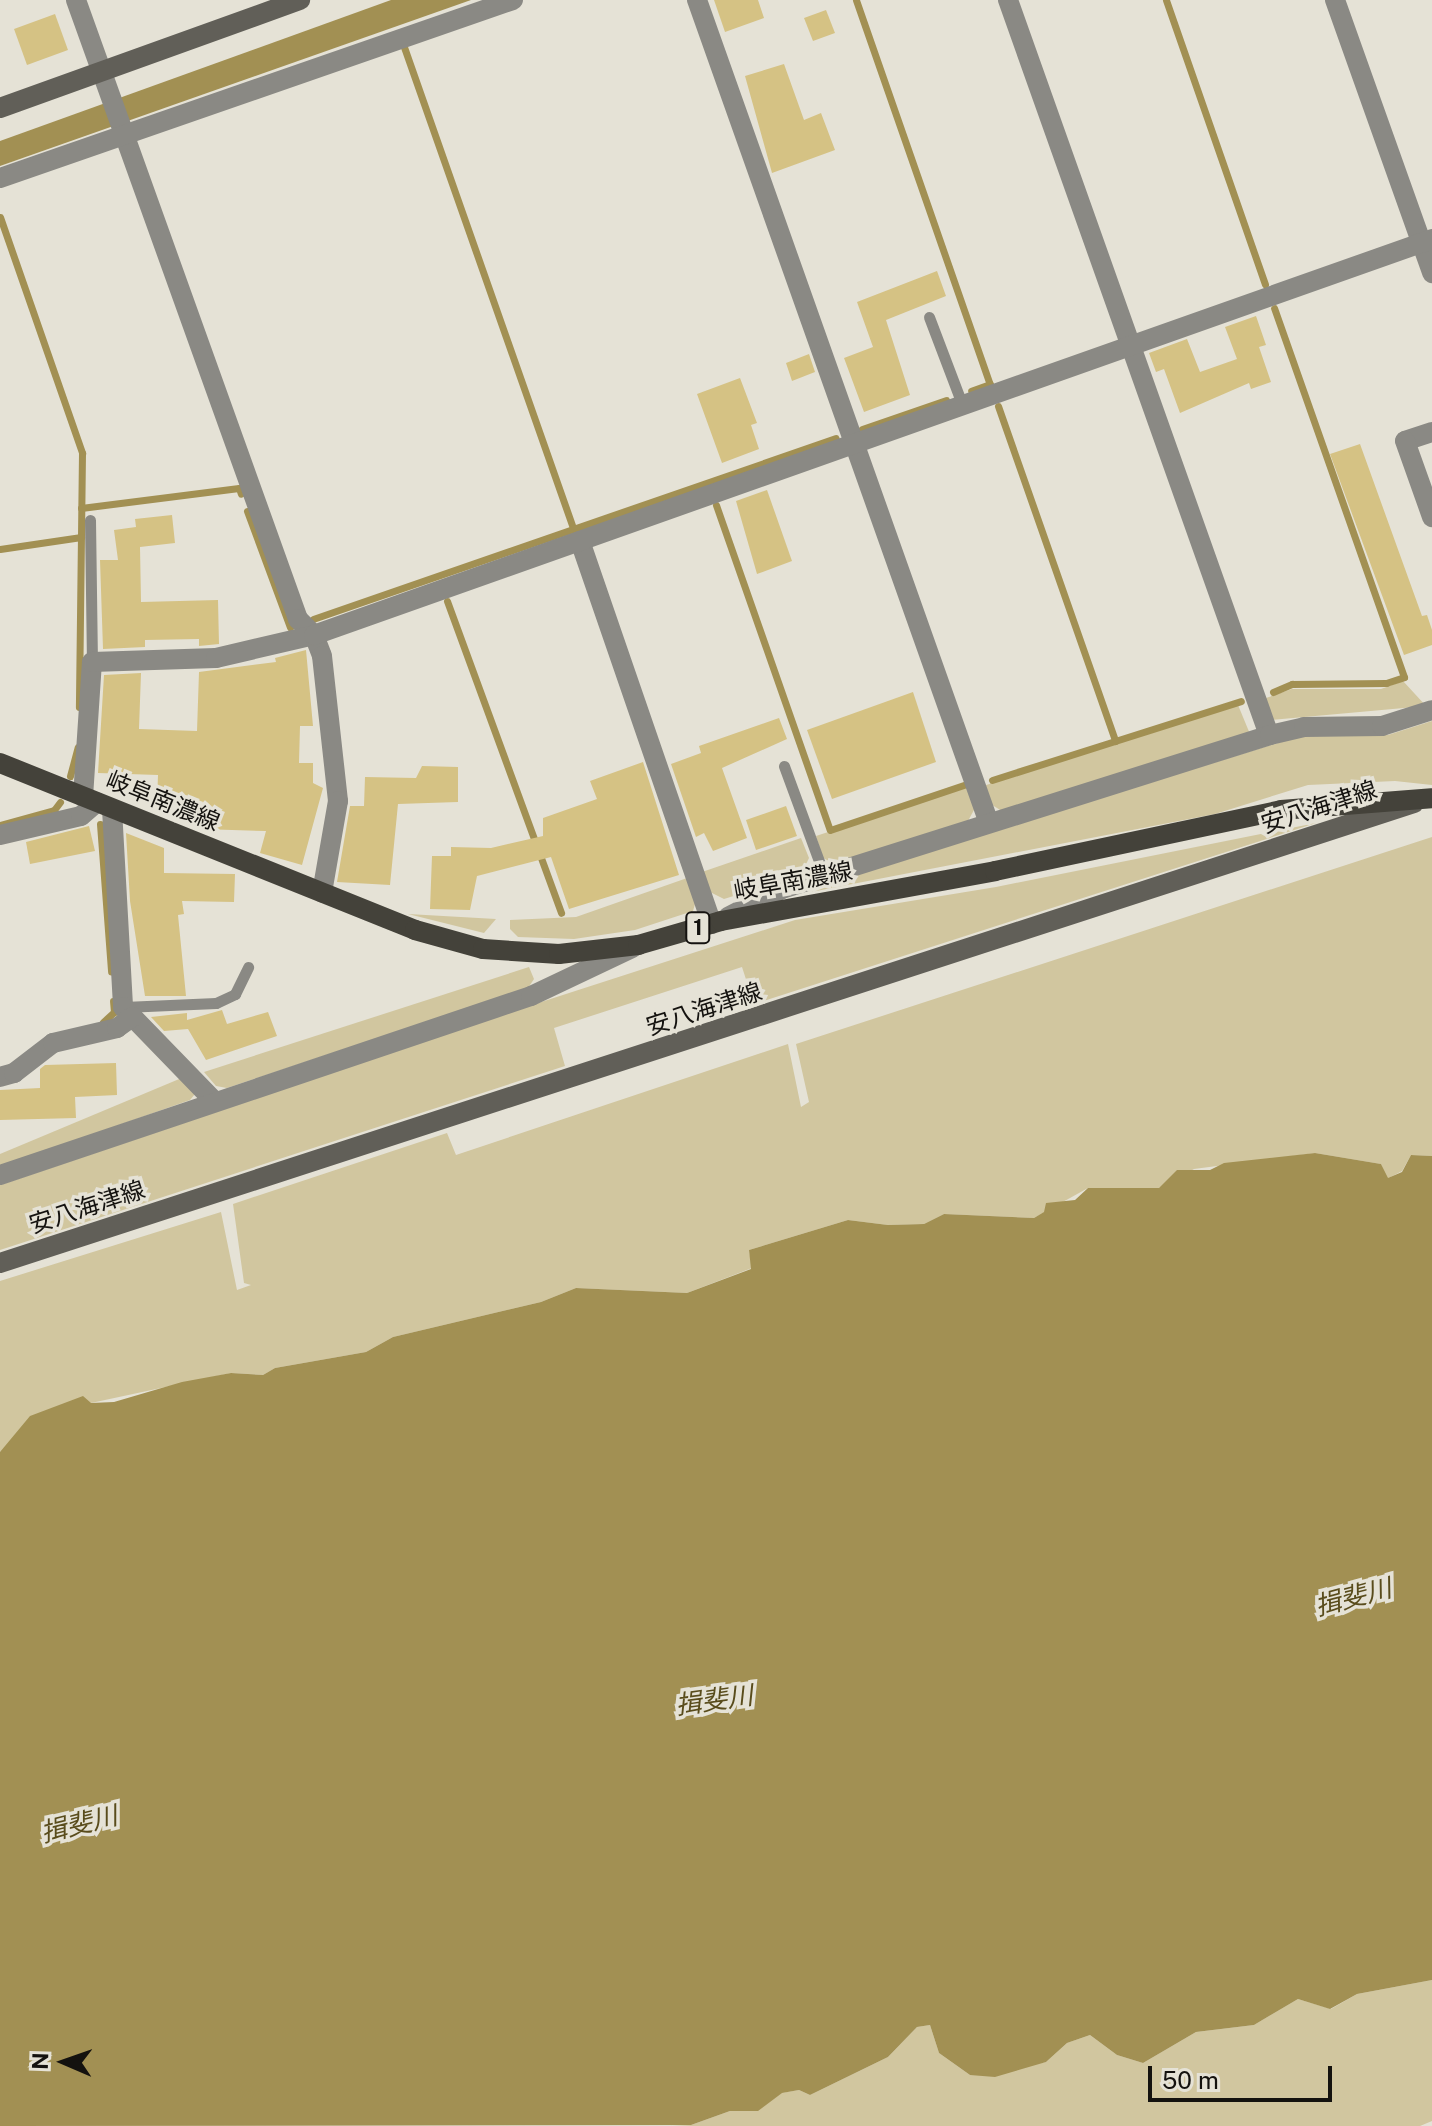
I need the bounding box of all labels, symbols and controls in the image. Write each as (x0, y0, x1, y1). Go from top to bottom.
street label: 岐阜南濃線 (102, 765, 224, 837)
street label: 安八海津線 (1257, 775, 1381, 839)
street label: 岐阜南濃線 (731, 856, 855, 906)
road number: 1 (684, 910, 712, 946)
street label: 安八海津線 (642, 977, 766, 1041)
street label: 安八海津線 (25, 1175, 149, 1239)
water label: 揖斐川 (1311, 1572, 1395, 1622)
water label: 揖斐川 (673, 1679, 755, 1721)
water label: 揖斐川 (37, 1799, 121, 1849)
north arrow (24, 2022, 104, 2102)
scale bar (1152, 2050, 1336, 2100)
text: N (27, 2052, 53, 2070)
text: 50 m (1162, 2066, 1219, 2094)

